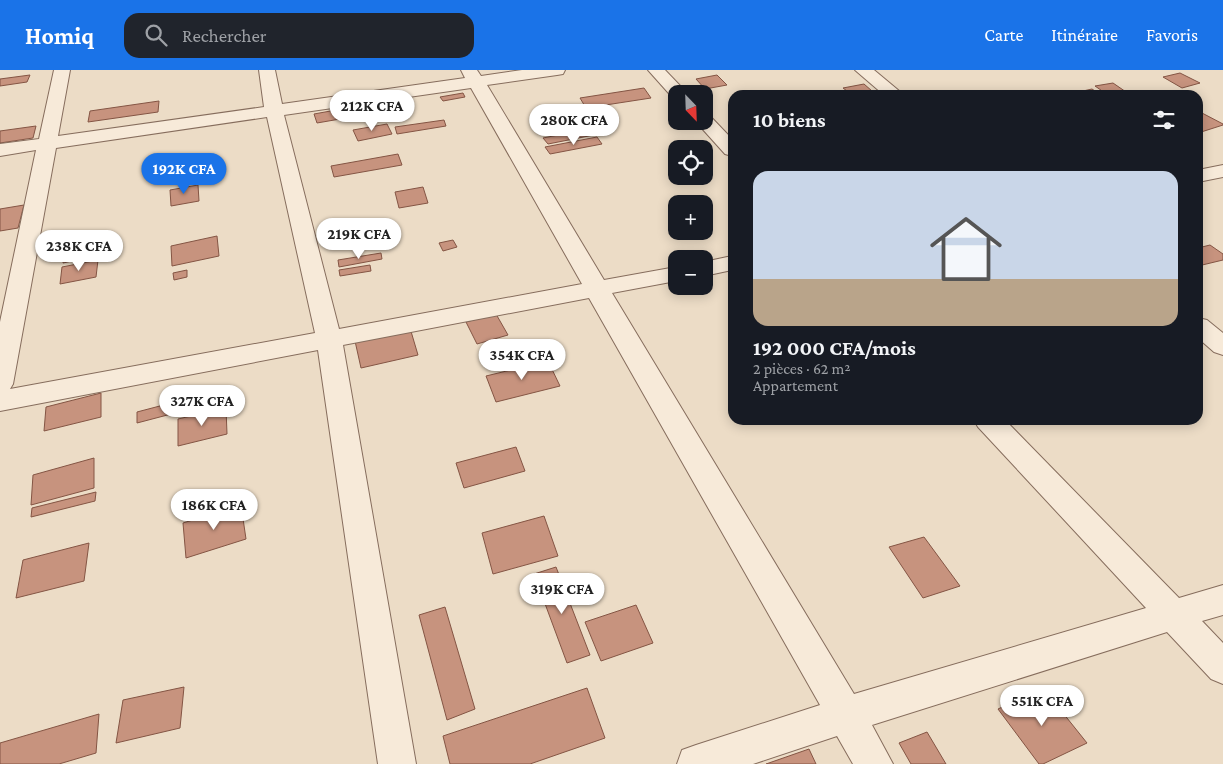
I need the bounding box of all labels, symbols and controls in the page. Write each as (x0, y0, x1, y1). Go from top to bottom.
search box (124, 13, 474, 58)
icon: search (142, 21, 170, 49)
text: Homiq (25, 22, 94, 49)
text: Rechercher (182, 25, 267, 46)
text: Carte (984, 25, 1023, 45)
text: Itinéraire (1051, 25, 1118, 45)
text: Favoris (1146, 25, 1198, 45)
north arrow (668, 85, 712, 130)
map controls (668, 85, 713, 295)
pin: 212K CFA (320, 90, 424, 132)
text: 212K CFA (341, 97, 403, 114)
pin: 280K CFA (522, 104, 626, 146)
icon: filters (1150, 106, 1178, 134)
text: 10 biens (753, 108, 826, 132)
text: 280K CFA (540, 111, 608, 128)
button: locate (668, 140, 713, 185)
pin: 192K CFA (132, 152, 236, 195)
text: 192K CFA (152, 160, 216, 177)
button: + (668, 195, 713, 240)
icon: home (921, 204, 1011, 294)
pin: 219K CFA (307, 218, 411, 260)
text: 219K CFA (327, 225, 391, 242)
pin: 238K CFA (27, 230, 131, 272)
text: 238K CFA (46, 237, 112, 254)
button: − (668, 250, 713, 295)
text: 192 000 CFA/mois (753, 336, 916, 360)
pin: 354K CFA (470, 338, 574, 381)
text: 354K CFA (490, 346, 554, 363)
text: 2 pièces · 62 m² (753, 360, 851, 377)
text: Appartement (753, 377, 838, 394)
pin: 327K CFA (150, 384, 254, 427)
text: 327K CFA (170, 392, 234, 409)
pin: 186K CFA (162, 488, 266, 531)
text: 186K CFA (182, 496, 246, 513)
pin: 319K CFA (510, 572, 614, 615)
text: 319K CFA (530, 580, 594, 597)
pin: 551K CFA (990, 684, 1094, 727)
text: 551K CFA (1011, 692, 1073, 709)

